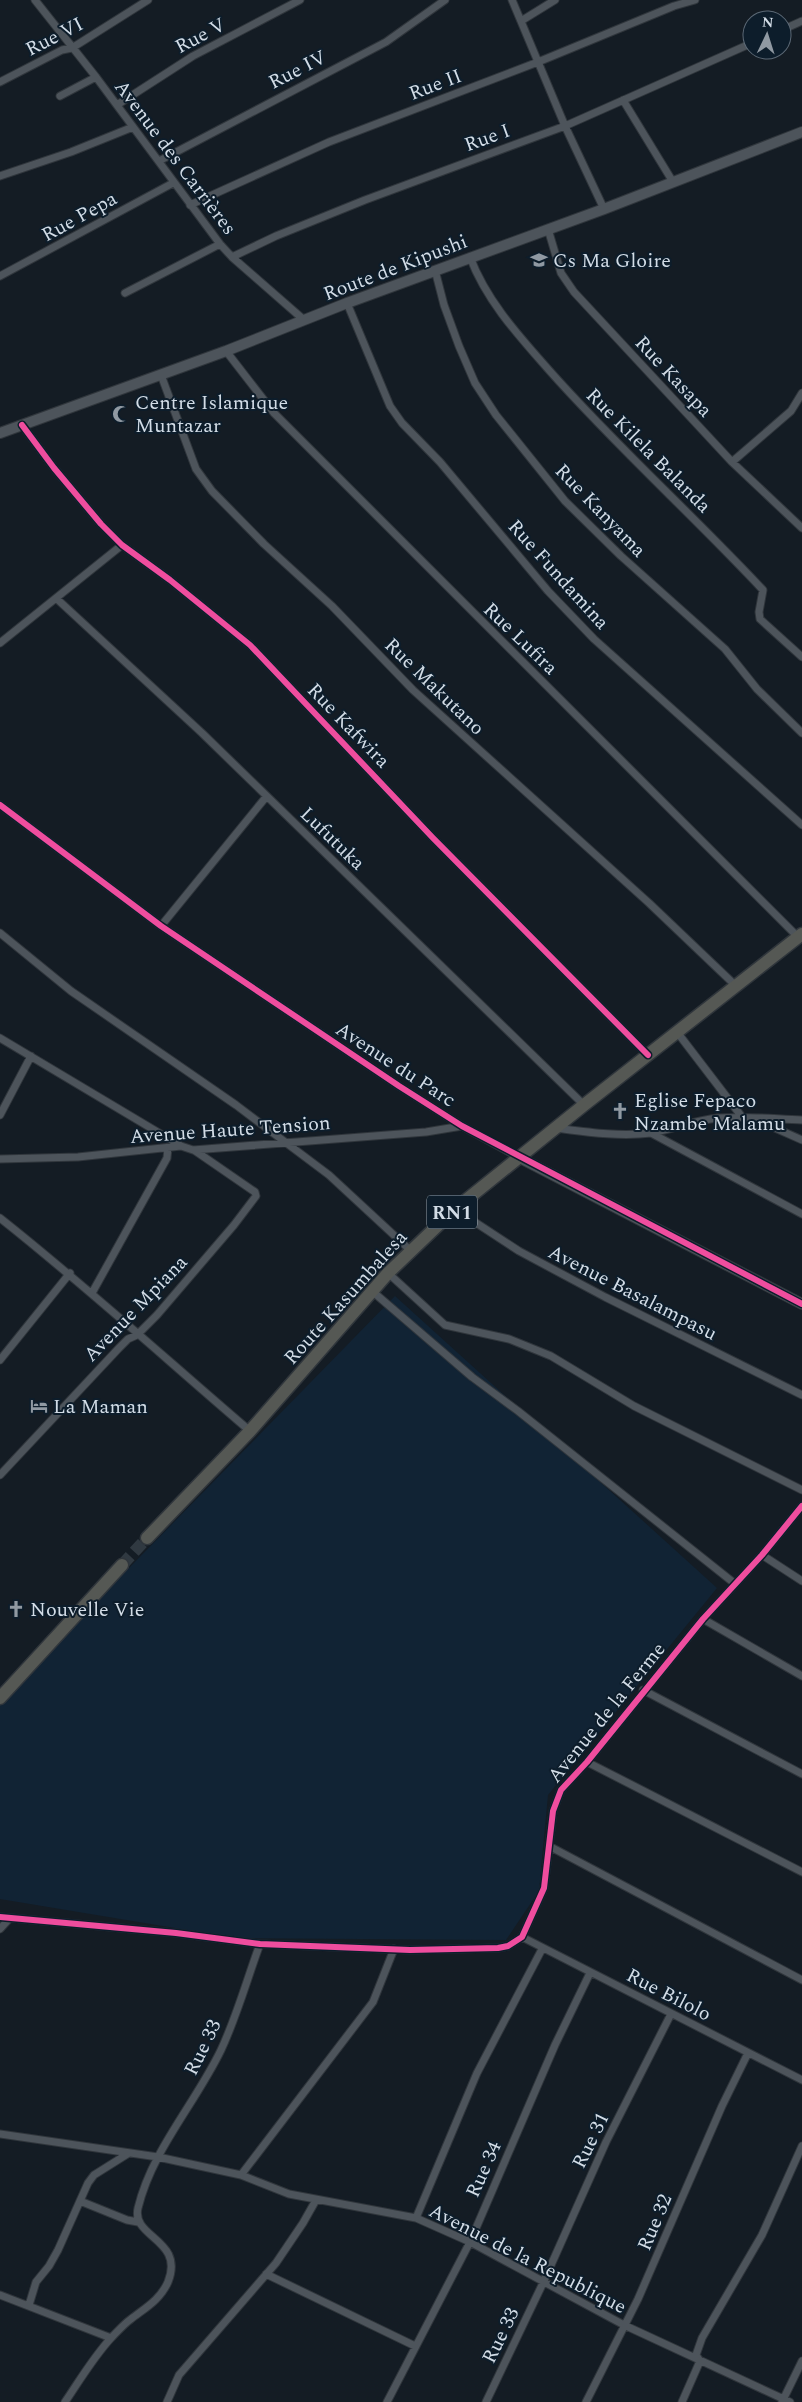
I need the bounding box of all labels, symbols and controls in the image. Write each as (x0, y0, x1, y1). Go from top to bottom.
street label: Rue VI (20, 10, 89, 64)
street label: Rue V (170, 10, 231, 62)
north arrow (742, 10, 792, 60)
text: N (761, 12, 774, 33)
street label: Rue IV (263, 42, 332, 97)
street label: Rue II (404, 61, 466, 109)
street label: Avenue des Carrières (107, 74, 244, 242)
street label: Rue I (460, 116, 515, 160)
street label: Rue Pepa (36, 184, 123, 250)
street label: Route de Kipushi (319, 227, 472, 309)
place label: Cs Ma Gloire (553, 246, 671, 276)
school or university icon: Cs Ma Gloire (529, 250, 549, 270)
street label: Rue Kasapa (627, 329, 719, 425)
street label: Rue Kilela Balanda (579, 381, 718, 520)
place label: Centre Islamique Muntazar (135, 388, 288, 441)
mosque icon: Centre Islamique Muntazar (111, 404, 131, 424)
street label: Rue Kanyama (548, 457, 653, 565)
street label: Rue Fundamina (500, 513, 616, 637)
street label: Rue Lufira (476, 595, 565, 682)
street label: Rue Makutano (377, 631, 491, 742)
street label: Rue Kafwira (300, 676, 397, 775)
street label: Lufutuka (293, 800, 372, 878)
street label: Avenue du Parc (329, 1015, 462, 1115)
place label: Eglise Fepaco Nzambe Malamu (634, 1086, 785, 1139)
church icon: Eglise Fepaco Nzambe Malamu (610, 1101, 630, 1121)
street label: Avenue Haute Tension (129, 1108, 331, 1152)
road number: RN1 (427, 1196, 477, 1228)
street label: Route Kasumbalesa (277, 1223, 415, 1372)
street label: Avenue Basalampasu (543, 1237, 722, 1349)
street label: Avenue Mpiana (77, 1248, 195, 1369)
place label: La Maman (53, 1392, 148, 1422)
hotel icon: La Maman (29, 1396, 49, 1416)
place label: Nouvelle Vie (30, 1595, 144, 1625)
church icon: Nouvelle Vie (6, 1599, 26, 1619)
street label: Avenue de la Ferme (540, 1636, 673, 1790)
street label: Rue Bilolo (621, 1961, 716, 2029)
street label: Rue 33 (176, 2014, 229, 2081)
street label: Rue 31 (564, 2107, 617, 2174)
street label: Rue 34 (458, 2136, 510, 2203)
street label: Rue 32 (630, 2189, 680, 2255)
street label: Avenue de la Republique (423, 2196, 632, 2322)
street label: Rue 33 (474, 2302, 527, 2369)

